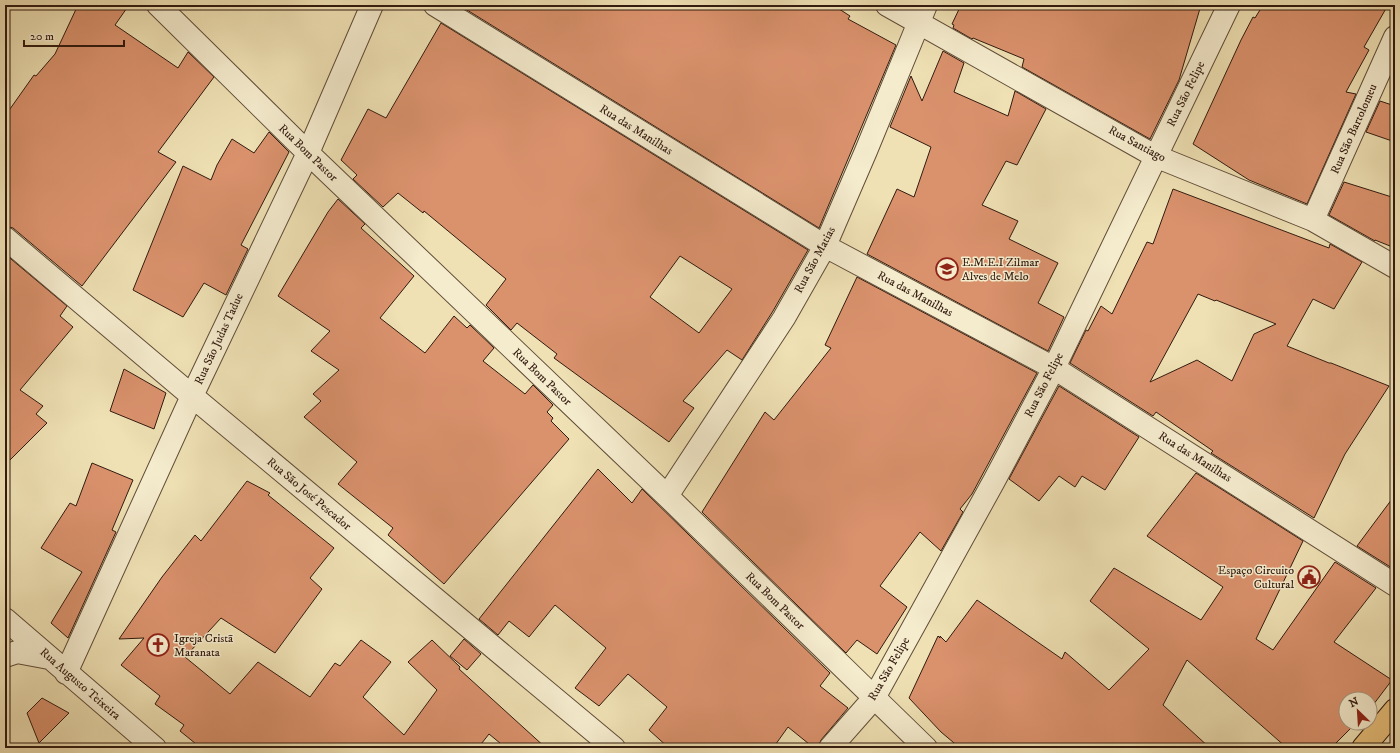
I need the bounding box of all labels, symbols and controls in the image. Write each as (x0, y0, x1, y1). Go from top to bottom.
scale bar (24, 22, 124, 48)
text: 20 m (30, 29, 54, 44)
street label: Rua São Felipe (1164, 59, 1208, 129)
street label: Rua São Bartolomeu (1327, 81, 1381, 176)
street label: Rua das Manilhas (597, 102, 675, 158)
street label: Rua Bom Pastor (275, 121, 341, 185)
street label: Rua Santiago (1106, 123, 1168, 165)
street label: Rua São Matias (791, 224, 839, 296)
place label: E.M.E.I Zilmar Alves de Melo (962, 255, 1040, 284)
school or university icon: E.M.E.I Zilmar Alves de Melo (934, 256, 960, 282)
street label: Rua das Manilhas (875, 268, 955, 320)
street label: Rua São Judas Tadue (191, 291, 247, 387)
street label: Rua Bom Pastor (509, 345, 575, 409)
street label: Rua São Felipe (1021, 350, 1067, 420)
street label: Rua das Manilhas (1156, 429, 1234, 485)
street label: Rua São José Pescador (264, 454, 355, 534)
place label: Espaço Circuito Cultural (1218, 563, 1294, 592)
public building icon: Espaço Circuito Cultural (1296, 564, 1322, 590)
street label: Rua Bom Pastor (742, 569, 808, 633)
place label: Igreja Cristã Maranata (174, 631, 234, 660)
church icon: Igreja Cristã Maranata (145, 632, 171, 658)
street label: Rua São Felipe (865, 634, 913, 703)
street label: Rua Augusto Teixeira (37, 645, 124, 724)
north arrow (1338, 691, 1378, 731)
text: N (1347, 695, 1361, 711)

